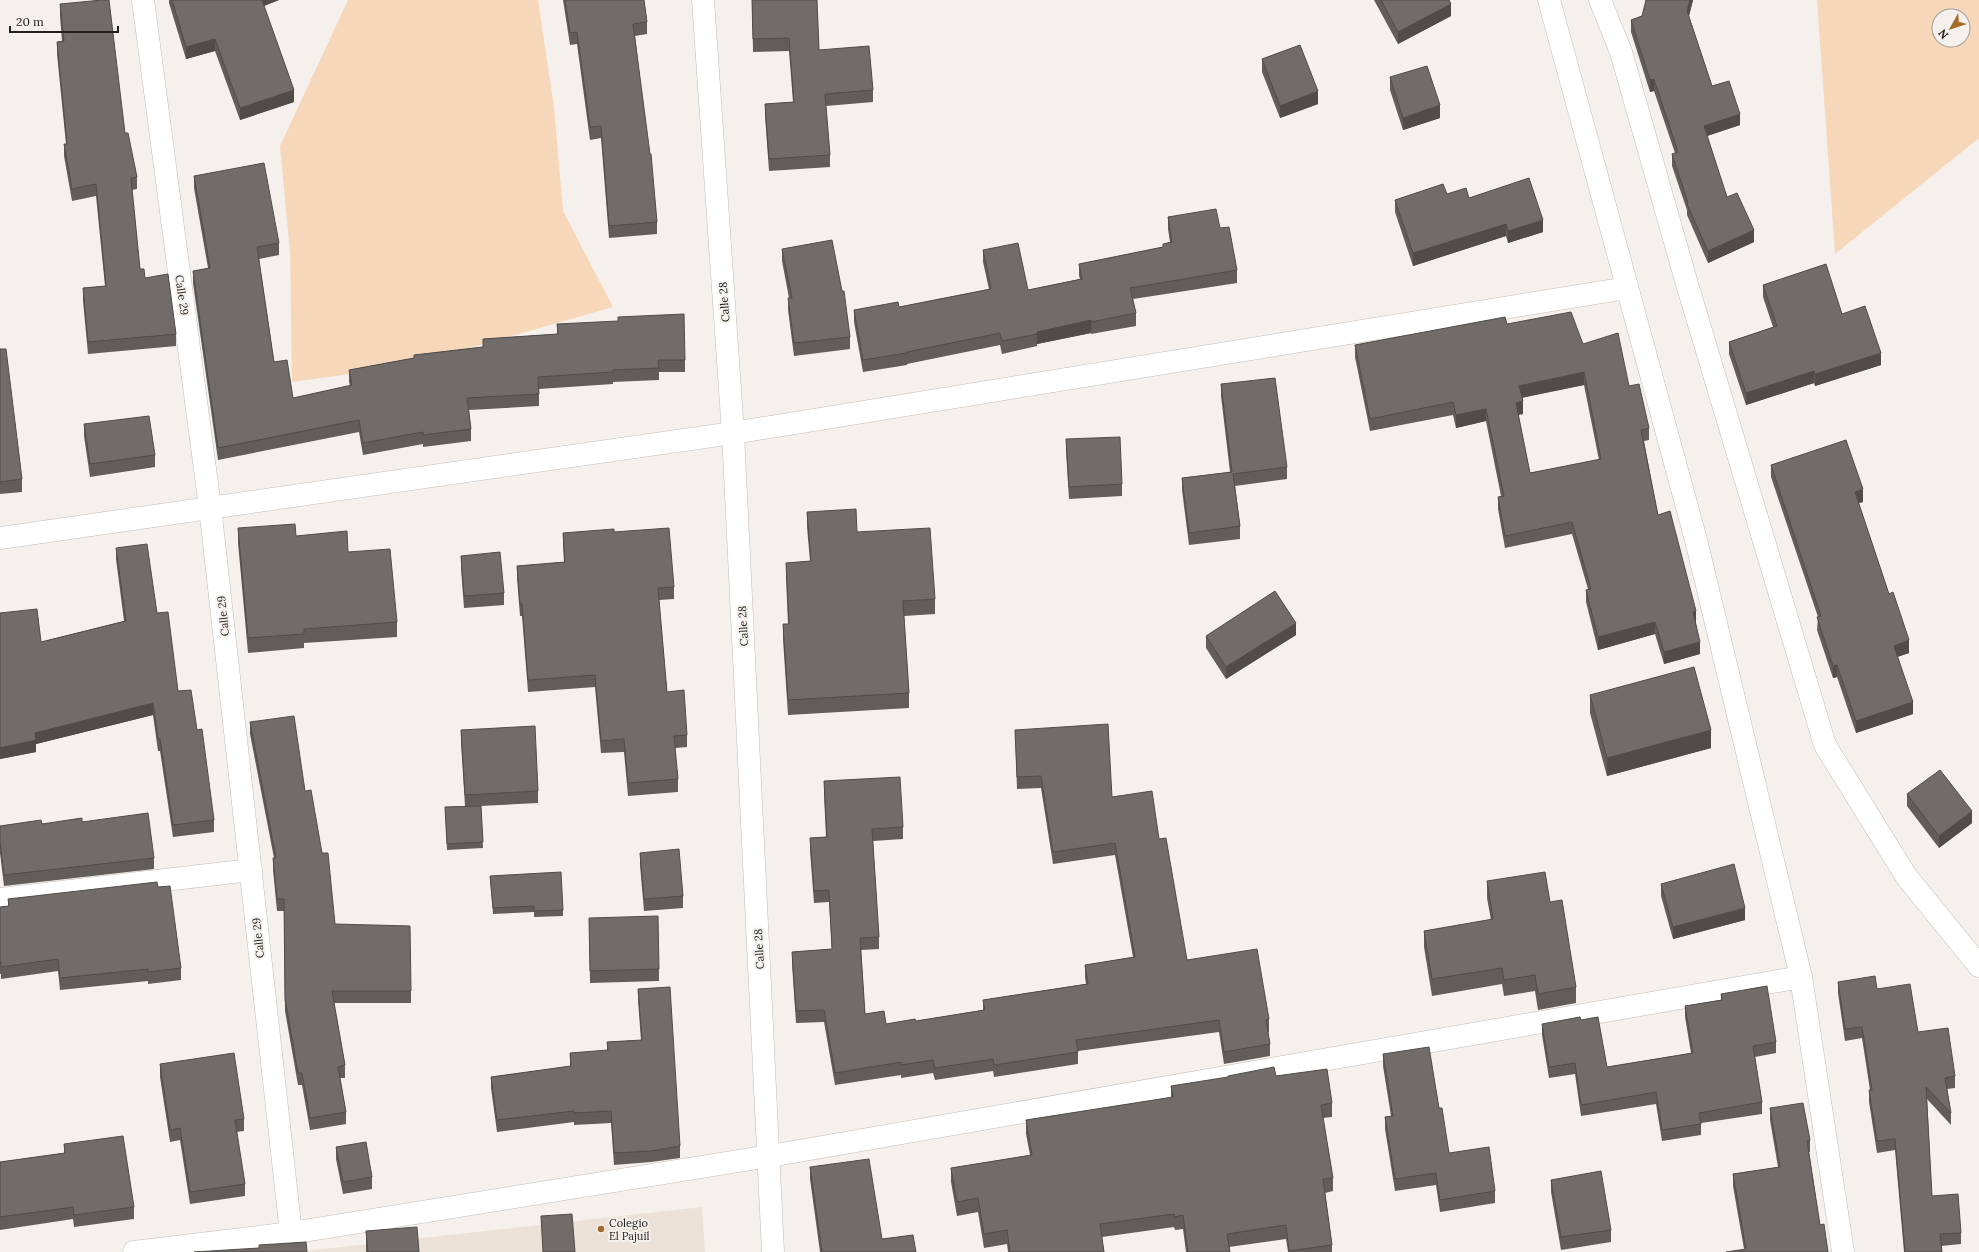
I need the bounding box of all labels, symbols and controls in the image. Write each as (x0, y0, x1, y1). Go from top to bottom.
scale bar (10, 8, 118, 34)
north arrow (1931, 8, 1971, 48)
text: 20 m (16, 14, 44, 29)
text: N (1935, 26, 1951, 42)
street label: Calle 29 (172, 274, 192, 316)
street label: Calle 28 (716, 281, 732, 323)
street label: Calle 29 (214, 595, 232, 637)
street label: Calle 28 (735, 606, 751, 646)
street label: Calle 29 (249, 917, 267, 959)
street label: Calle 28 (751, 929, 767, 969)
place label: Colegio El Pajuil (609, 1216, 650, 1243)
marker: Colegio El Pajuil (596, 1224, 606, 1234)

